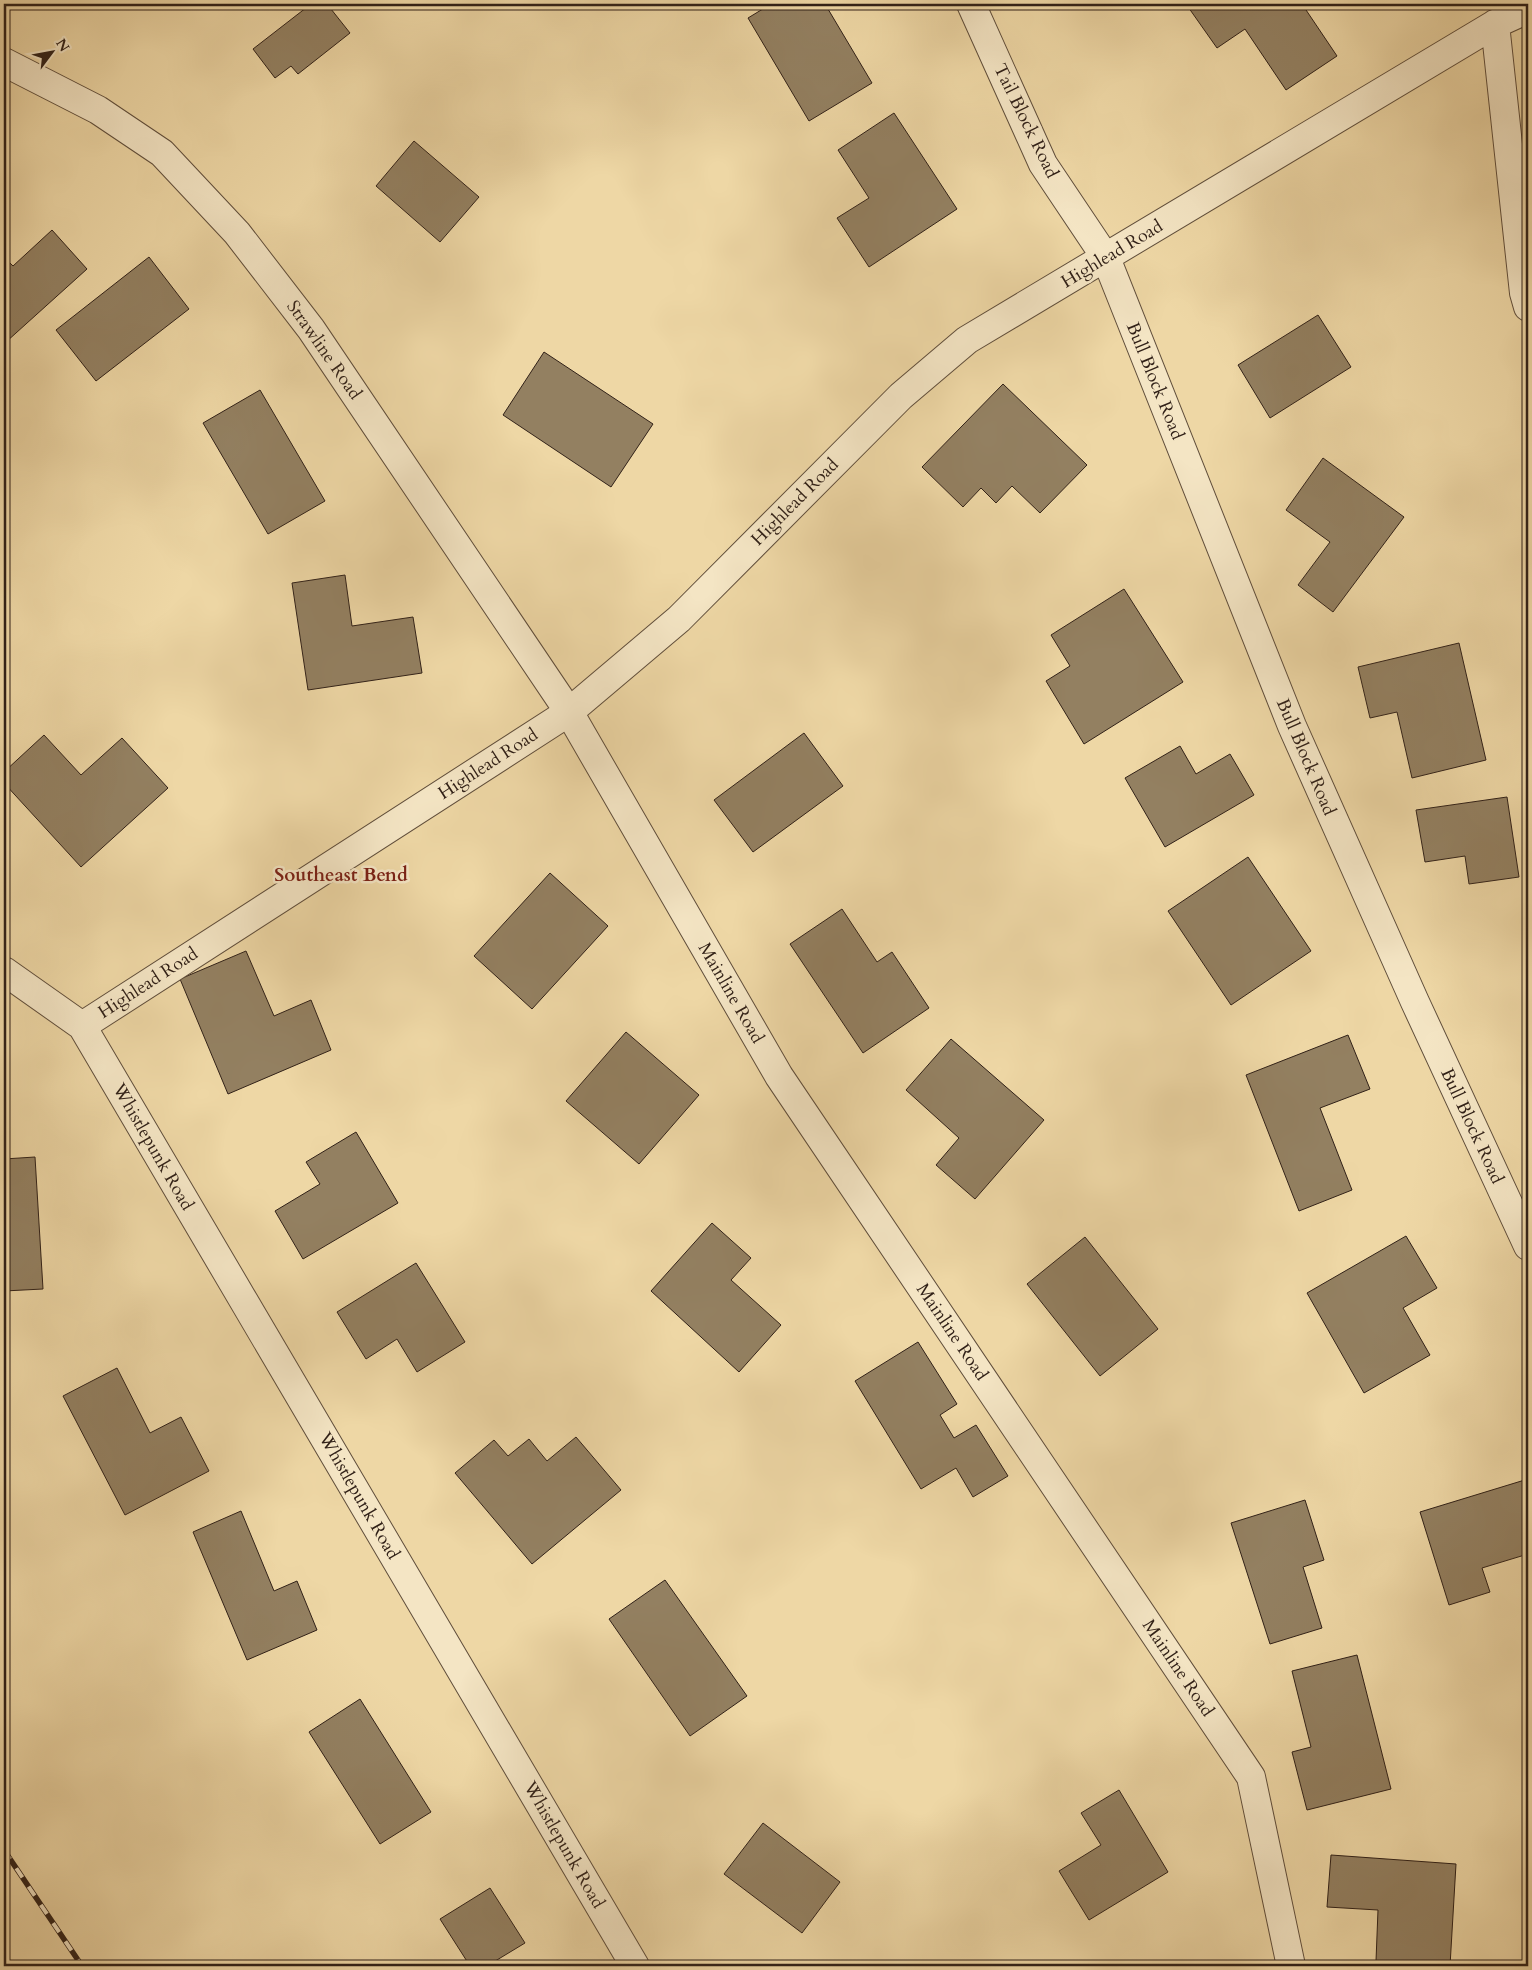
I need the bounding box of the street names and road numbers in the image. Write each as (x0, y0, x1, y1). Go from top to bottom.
street label: Tail Block Road (988, 60, 1065, 183)
street label: Highlead Road (1056, 214, 1168, 294)
street label: Strawline Road (281, 295, 368, 405)
street label: Bull Block Road (1120, 318, 1190, 444)
street label: Highlead Road (746, 452, 845, 551)
street label: Bull Block Road (1270, 695, 1342, 820)
street label: Highlead Road (433, 722, 543, 806)
street label: Mainline Road (692, 938, 770, 1048)
street label: Highlead Road (93, 941, 203, 1025)
street label: Bull Block Road (1434, 1064, 1510, 1188)
street label: Whistlepunk Road (106, 1078, 200, 1216)
street label: Mainline Road (910, 1278, 994, 1386)
street label: Whistlepunk Road (312, 1427, 406, 1565)
street label: Mainline Road (1136, 1614, 1220, 1722)
street label: Whistlepunk Road (517, 1776, 611, 1914)

